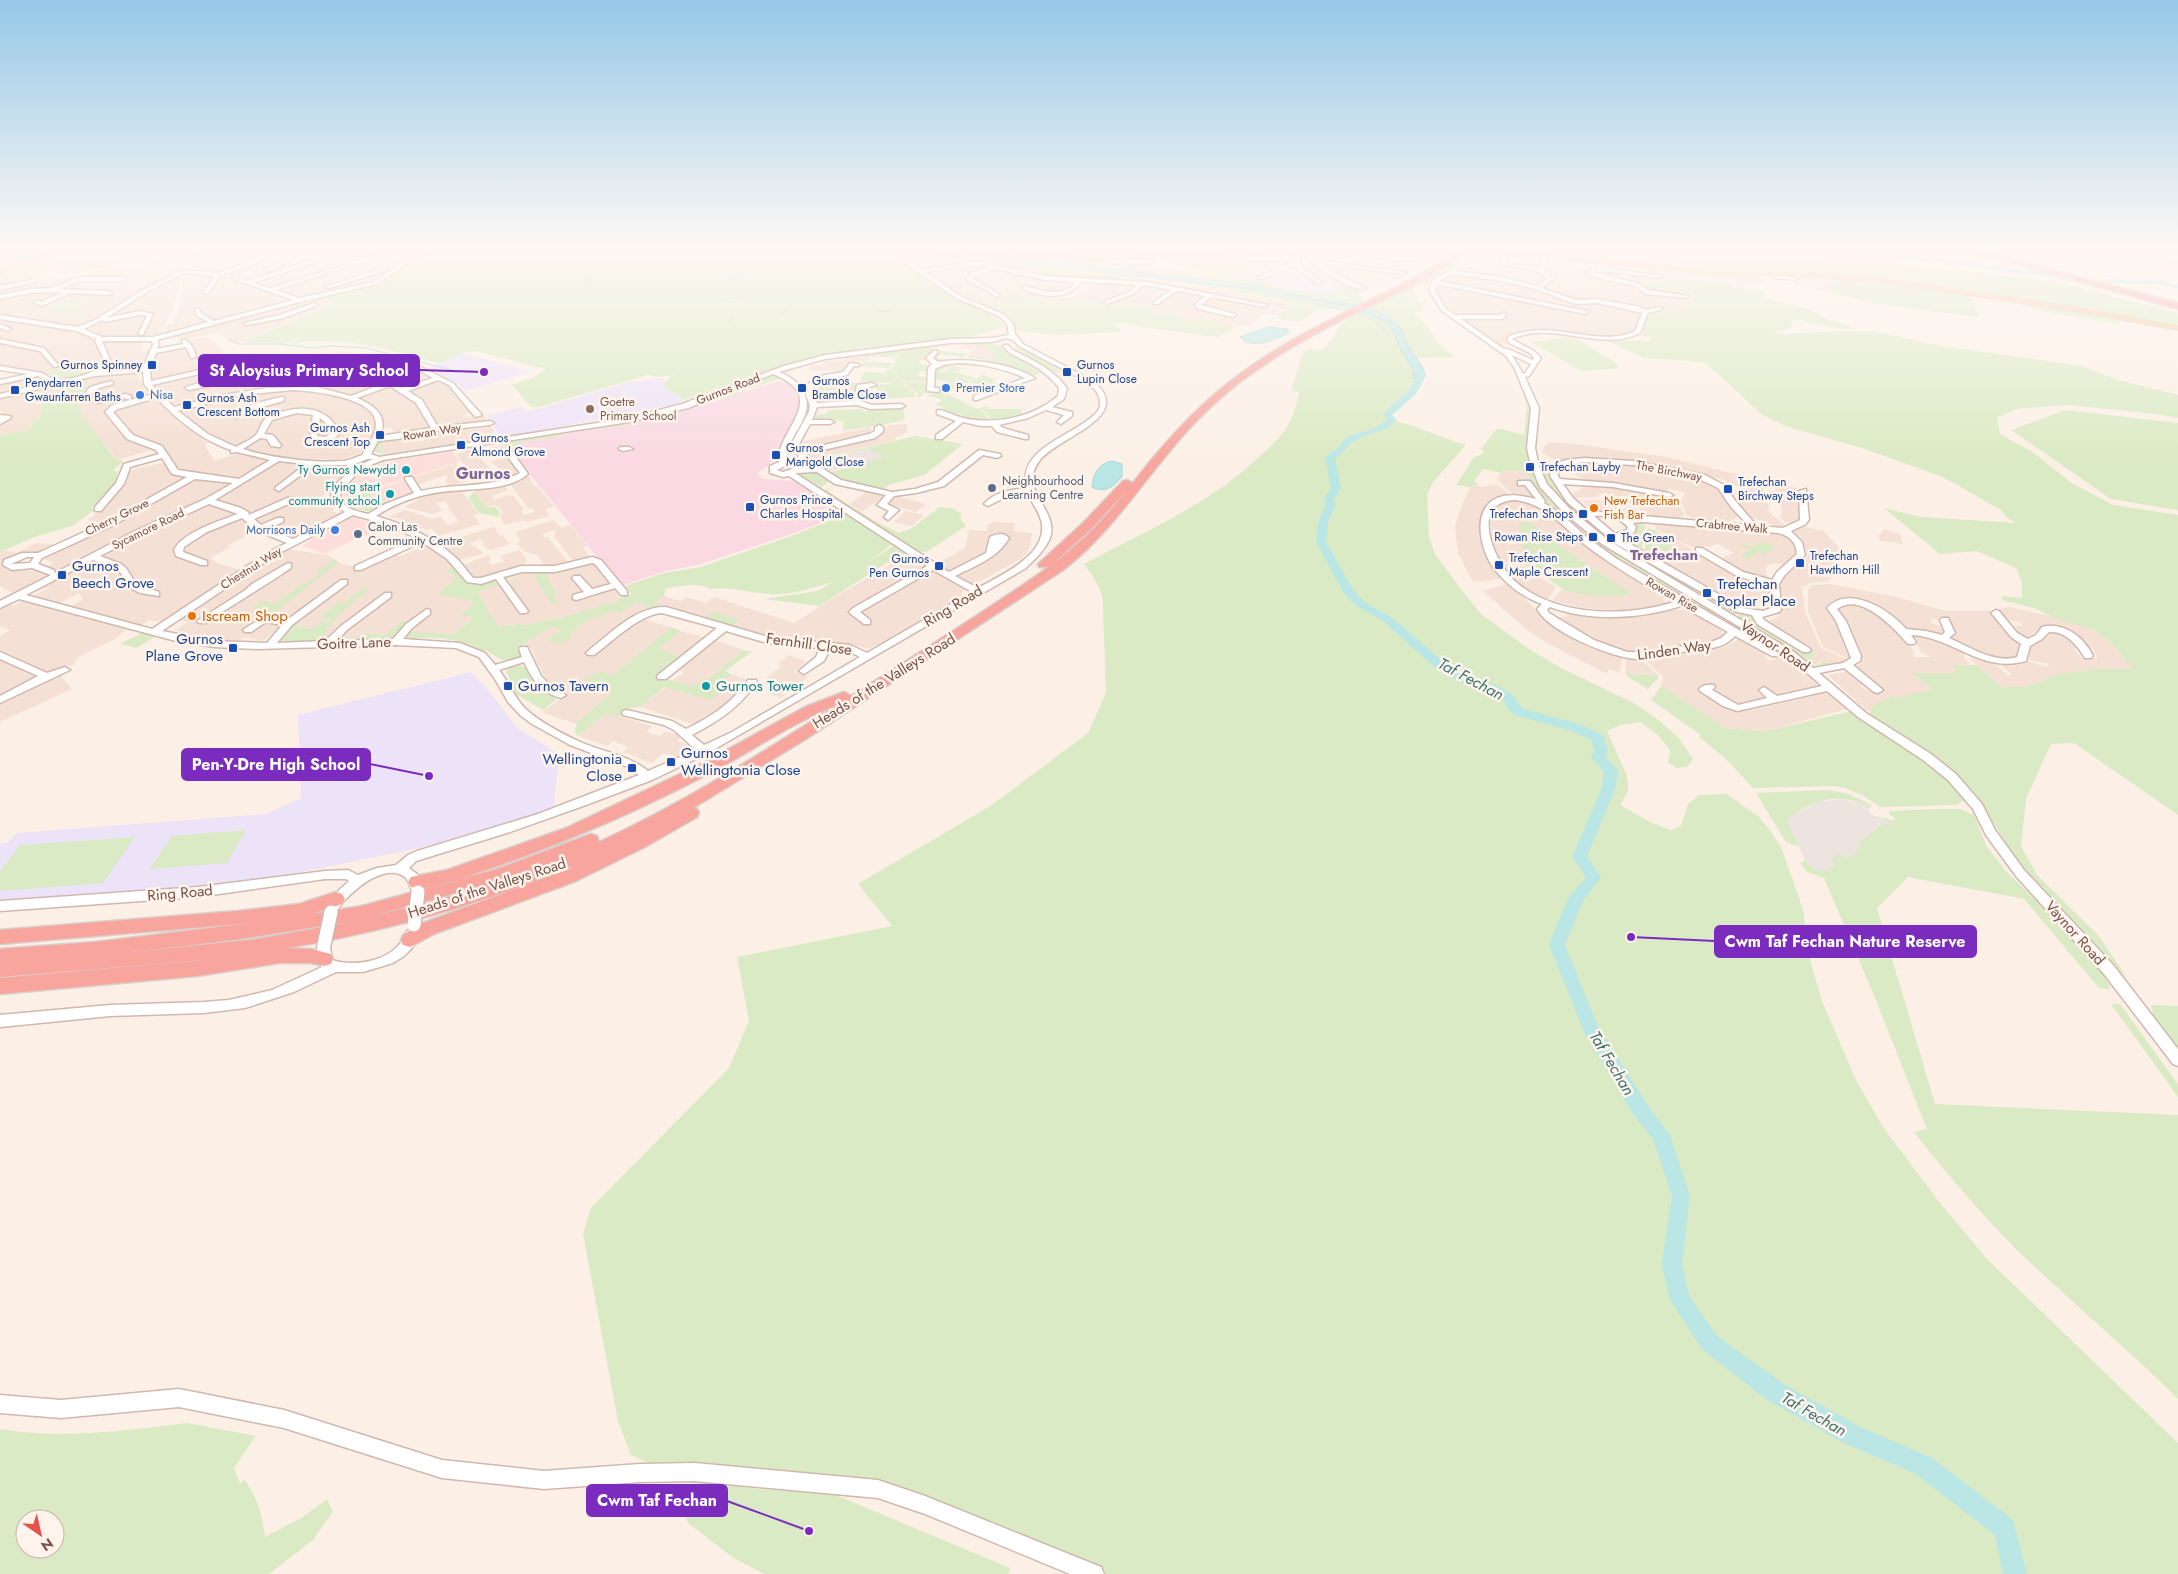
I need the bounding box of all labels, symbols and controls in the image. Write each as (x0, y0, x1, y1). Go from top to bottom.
callout: St Aloysius Primary School (199, 355, 419, 386)
place label: Gurnos Spinney (61, 356, 143, 374)
place label: Gurnos Lupin Close (1077, 356, 1137, 388)
marker: Gurnos Spinney (146, 359, 158, 371)
text: St Aloysius Primary School (209, 359, 409, 382)
marker: Gurnos Lupin Close (1061, 366, 1073, 378)
street label: Gurnos Road (694, 369, 762, 409)
place label: Gurnos Bramble Close (812, 372, 886, 404)
place label: Penydarren Gwaunfarren Baths (25, 374, 121, 406)
place label: Premier Store (956, 379, 1025, 397)
marker: Gurnos Bramble Close (796, 382, 808, 394)
marker: Premier Store (940, 382, 952, 394)
marker: Penydarren Gwaunfarren Baths (9, 384, 21, 396)
place label: Nisa (150, 386, 173, 404)
marker: Nisa (134, 389, 146, 401)
place label: Gurnos Ash Crescent Bottom (197, 389, 280, 421)
place label: Goetre Primary School (600, 393, 677, 425)
marker: Gurnos Ash Crescent Bottom (181, 399, 193, 411)
marker: Goetre Primary School (584, 403, 596, 415)
street label: Rowan Way (402, 418, 463, 445)
place label: Gurnos Ash Crescent Top (304, 419, 370, 451)
marker: Gurnos Ash Crescent Top (374, 429, 386, 441)
place label: Gurnos Almond Grove (471, 429, 545, 461)
marker: Gurnos Almond Grove (455, 439, 467, 451)
place label: Gurnos Marigold Close (786, 439, 864, 471)
marker: Gurnos Marigold Close (770, 449, 782, 461)
street label: The Birchway (1635, 456, 1704, 486)
place label: Trefechan Layby (1540, 458, 1621, 476)
place label: Ty Gurnos Newydd (298, 461, 396, 479)
marker: Trefechan Layby (1524, 461, 1536, 473)
district label: Gurnos (456, 462, 510, 485)
marker: Ty Gurnos Newydd (400, 464, 412, 476)
place label: Neighbourhood Learning Centre (1002, 472, 1084, 504)
place label: Trefechan Birchway Steps (1738, 473, 1814, 505)
place label: Flying start community school (289, 478, 380, 510)
marker: Neighbourhood Learning Centre (986, 482, 998, 494)
marker: Trefechan Birchway Steps (1722, 483, 1734, 495)
marker: Flying start community school (384, 488, 396, 500)
place label: Gurnos Prince Charles Hospital (760, 491, 843, 523)
place label: New Trefechan Fish Bar (1604, 492, 1680, 524)
street label: Cherry Grove (82, 494, 152, 540)
marker: Gurnos Prince Charles Hospital (744, 501, 756, 513)
marker: New Trefechan Fish Bar (1588, 502, 1600, 514)
street label: Sycamore Road (109, 504, 187, 554)
place label: Trefechan Shops (1490, 505, 1573, 523)
marker: Trefechan Shops (1577, 508, 1589, 520)
street label: Crabtree Walk (1695, 514, 1769, 538)
place label: Calon Las Community Centre (368, 518, 463, 550)
place label: Morrisons Daily (246, 521, 326, 539)
marker: Morrisons Daily (329, 524, 341, 536)
marker: Calon Las Community Centre (352, 528, 364, 540)
place label: Rowan Rise Steps (1494, 528, 1583, 546)
place label: The Green (1621, 529, 1675, 547)
marker: Rowan Rise Steps (1587, 531, 1599, 543)
marker: The Green (1605, 532, 1617, 544)
street label: Chestnut Way (217, 542, 286, 594)
district label: Trefechan (1630, 544, 1698, 566)
place label: Trefechan Hawthorn Hill (1810, 547, 1879, 579)
place label: Trefechan Maple Crescent (1509, 549, 1588, 581)
place label: Gurnos Pen Gurnos (869, 550, 929, 582)
place label: Gurnos Beech Grove (72, 555, 154, 594)
marker: Trefechan Hawthorn Hill (1794, 557, 1806, 569)
marker: Trefechan Maple Crescent (1493, 559, 1505, 571)
marker: Gurnos Pen Gurnos (933, 560, 945, 572)
marker: Gurnos Beech Grove (56, 569, 68, 581)
street label: Rowan Rise (1642, 573, 1702, 617)
place label: Trefechan Poplar Place (1717, 573, 1796, 612)
street label: Ring Road (919, 580, 987, 632)
marker: Trefechan Poplar Place (1701, 587, 1713, 599)
place label: Iscream Shop (202, 605, 288, 627)
marker: Iscream Shop (186, 610, 198, 622)
street label: Vaynor Road (1736, 614, 1814, 678)
street label: Fernhill Close (765, 627, 854, 661)
place label: Gurnos Plane Grove (145, 628, 223, 667)
street label: Heads of the Valleys Road (808, 628, 960, 734)
street label: Goitre Lane (317, 631, 392, 655)
street label: Linden Way (1636, 634, 1713, 666)
marker: Gurnos Plane Grove (227, 642, 239, 654)
water label: Taf Fechan (1434, 652, 1508, 706)
place label: Gurnos Tavern (518, 675, 609, 697)
place label: Gurnos Tower (716, 675, 804, 697)
marker: Gurnos Tavern (502, 680, 514, 692)
marker: Gurnos Tower (700, 680, 712, 692)
place label: Gurnos Wellingtonia Close (681, 742, 801, 781)
place label: Wellingtonia Close (543, 748, 622, 787)
callout: Pen-Y-Dre High School (182, 749, 370, 780)
text: Pen-Y-Dre High School (192, 753, 360, 776)
marker: Gurnos Wellingtonia Close (665, 756, 677, 768)
marker: Wellingtonia Close (626, 762, 638, 774)
street label: Heads of the Valleys Road (405, 852, 569, 924)
street label: Ring Road (146, 879, 214, 907)
street label: Vaynor Road (2040, 896, 2110, 970)
callout: Cwm Taf Fechan Nature Reserve (1715, 926, 1976, 957)
text: Cwm Taf Fechan Nature Reserve (1724, 930, 1966, 953)
water label: Taf Fechan (1584, 1026, 1640, 1100)
water label: Taf Fechan (1777, 1386, 1851, 1442)
callout: Cwm Taf Fechan (587, 1485, 727, 1516)
text: Cwm Taf Fechan (597, 1489, 717, 1512)
north arrow (15, 1509, 65, 1559)
text: N (37, 1533, 57, 1556)

